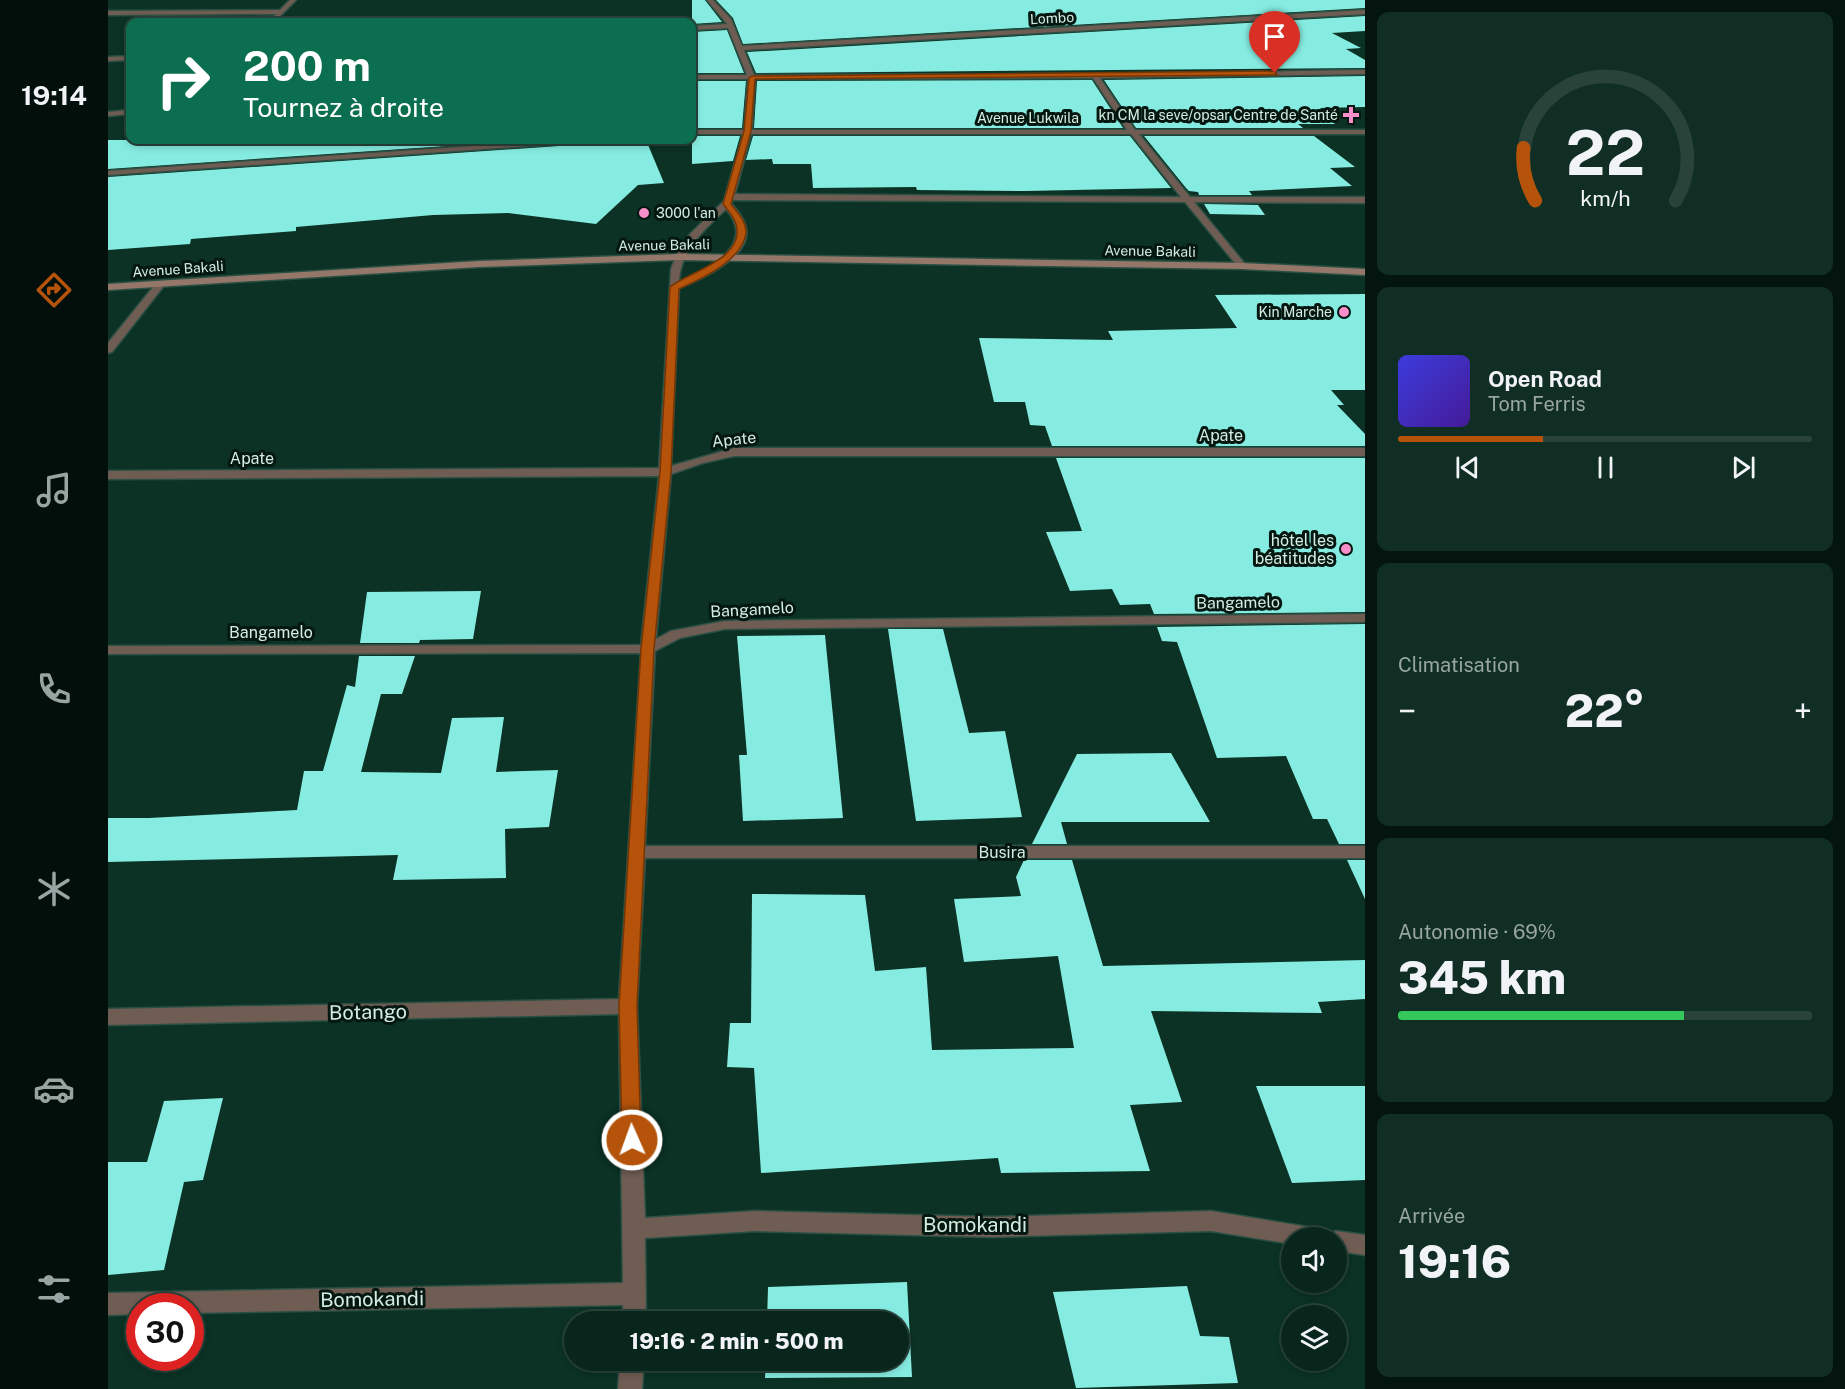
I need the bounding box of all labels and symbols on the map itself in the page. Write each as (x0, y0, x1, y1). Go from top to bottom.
street label: Lombo (1030, 9, 1075, 27)
pin (1249, 11, 1300, 73)
marker: kn CM la seve/opsar Centre de Santé (1342, 106, 1360, 124)
place label: kn CM la seve/opsar Centre de Santé (1099, 107, 1338, 123)
street label: Avenue Lukwila (977, 110, 1079, 126)
place label: 3000 l'an (656, 205, 716, 221)
marker: 3000 l'an (637, 206, 651, 220)
street label: Avenue Bakali (618, 236, 710, 254)
street label: Avenue Bakali (1104, 242, 1196, 260)
street label: Avenue Bakali (132, 258, 224, 280)
place label: Kin Marche (1258, 304, 1332, 320)
marker: Kin Marche (1337, 305, 1351, 319)
street label: Apate (1199, 426, 1243, 445)
street label: Apate (711, 428, 757, 451)
street label: Apate (230, 449, 274, 468)
place label: hôtel les béatitudes (1255, 531, 1334, 568)
marker: hôtel les béatitudes (1339, 542, 1353, 556)
street label: Bangamelo (1196, 592, 1280, 613)
street label: Bangamelo (710, 598, 794, 621)
street label: Bangamelo (229, 623, 313, 642)
street label: Busira (979, 843, 1026, 862)
street label: Botango (329, 999, 407, 1025)
position arrow (600, 1108, 664, 1172)
street label: Bomokandi (923, 1213, 1027, 1237)
street label: Bomokandi (320, 1286, 424, 1312)
speed limit sign: 30 (126, 1293, 204, 1371)

